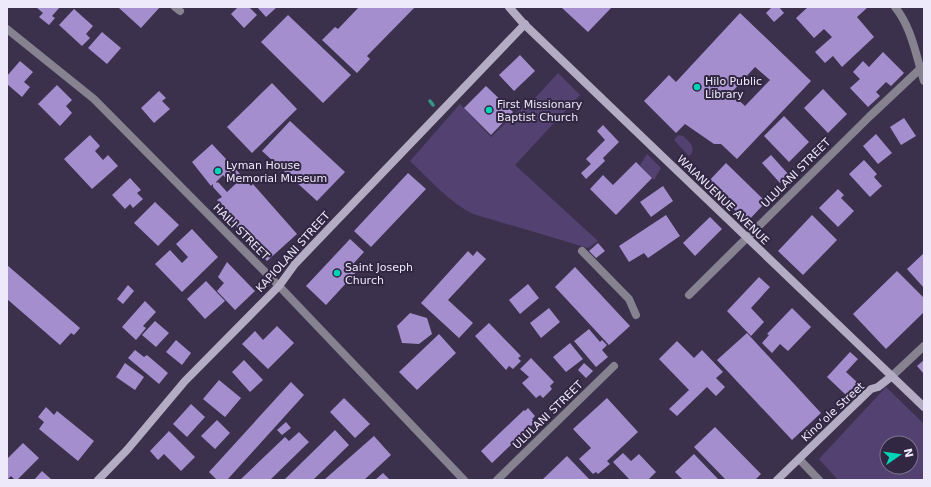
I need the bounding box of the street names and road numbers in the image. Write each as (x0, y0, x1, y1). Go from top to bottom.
street label: ULULANI STREET (759, 135, 834, 210)
street label: WAIANUENUE AVENUE (674, 153, 772, 247)
street label: HAILI STREET (210, 201, 272, 263)
street label: KAPIOLANI STREET (253, 209, 333, 295)
street label: ULULANI STREET (510, 378, 586, 452)
street label: Kinoʻole Street (799, 379, 868, 444)

